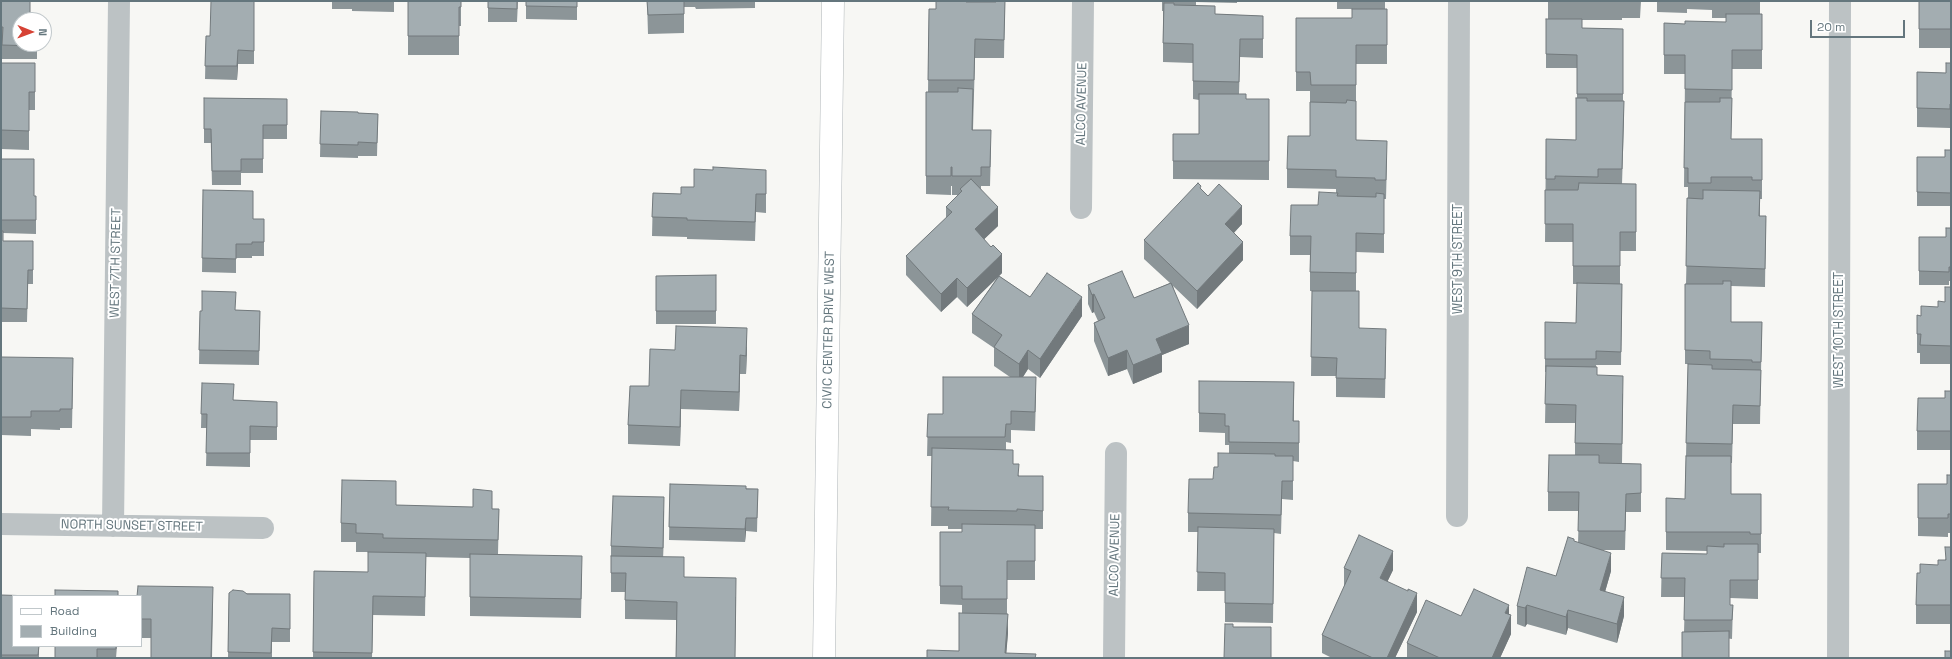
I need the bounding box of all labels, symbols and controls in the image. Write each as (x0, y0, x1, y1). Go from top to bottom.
north arrow (12, 12, 52, 52)
scale bar (1812, 12, 1907, 38)
text: 20 m (1817, 19, 1845, 35)
text: N (36, 28, 50, 36)
street label: ALCO AVENUE (1073, 62, 1091, 146)
street label: WEST 9TH STREET (1450, 204, 1466, 314)
street label: WEST 7TH STREET (107, 208, 125, 318)
street label: CIVIC CENTER DRIVE WEST (820, 251, 838, 409)
street label: WEST 10TH STREET (1831, 272, 1847, 388)
street label: ALCO AVENUE (1106, 513, 1124, 597)
street label: NORTH SUNSET STREET (61, 517, 203, 535)
legend (12, 595, 142, 647)
text: Road (50, 603, 79, 619)
text: Building (50, 623, 97, 639)

